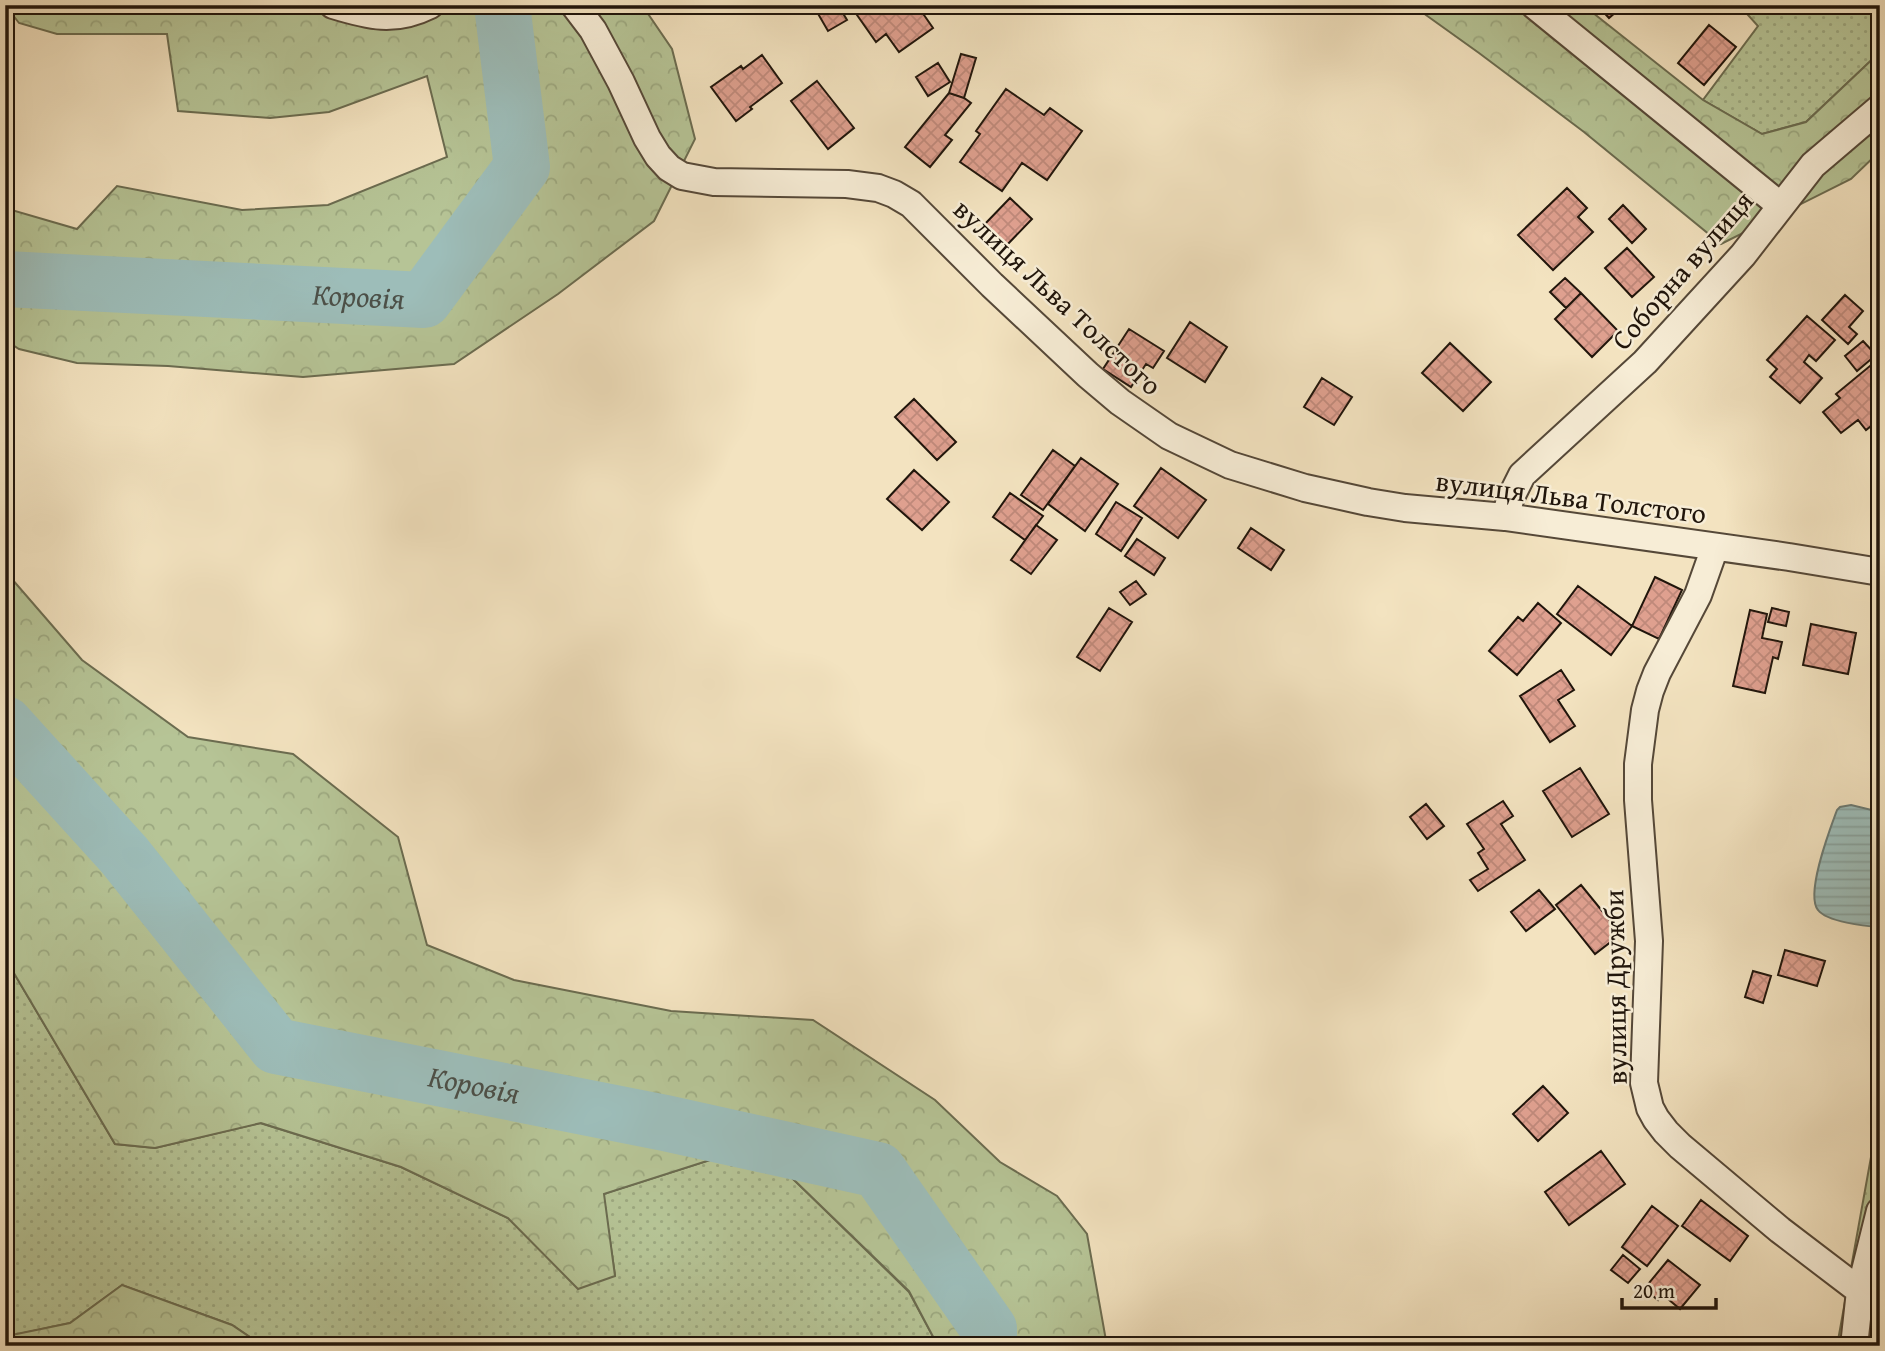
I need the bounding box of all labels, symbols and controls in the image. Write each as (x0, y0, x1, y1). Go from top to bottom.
street label: Соборна вулиця (1601, 181, 1762, 358)
street label: вулиця Льва Толстого (945, 189, 1172, 404)
water label: Коровія (311, 271, 406, 320)
street label: вулиця Льва Толстого (1433, 460, 1709, 533)
street label: вулиця Дружби (1592, 889, 1637, 1085)
water label: Коровія (425, 1054, 524, 1115)
scale bar (1622, 1267, 1717, 1311)
text: 20 m (1633, 1275, 1675, 1306)

